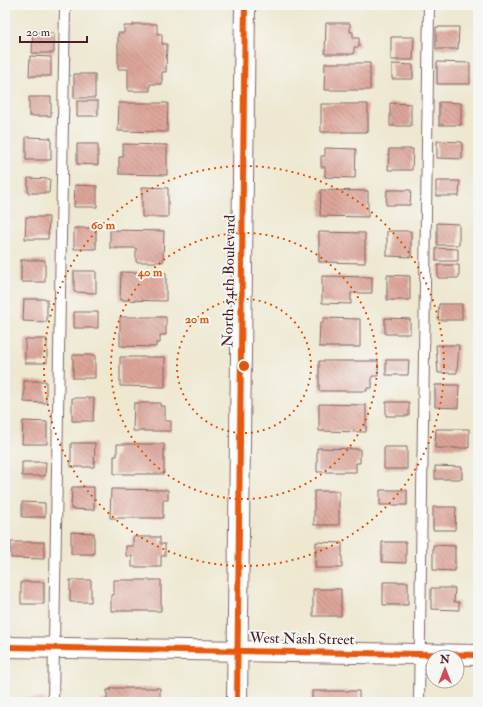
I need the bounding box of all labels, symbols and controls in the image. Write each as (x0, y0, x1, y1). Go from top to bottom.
scale bar (20, 18, 87, 44)
text: 20 m (26, 25, 51, 40)
street label: North 54th Boulevard (218, 214, 240, 347)
text: 60 m (91, 218, 116, 233)
text: 40 m (137, 265, 163, 280)
text: 20 m (185, 312, 210, 327)
centre of rings (237, 359, 251, 373)
street label: West Nash Street (248, 629, 355, 649)
north arrow (425, 649, 465, 689)
text: N (439, 653, 451, 666)

